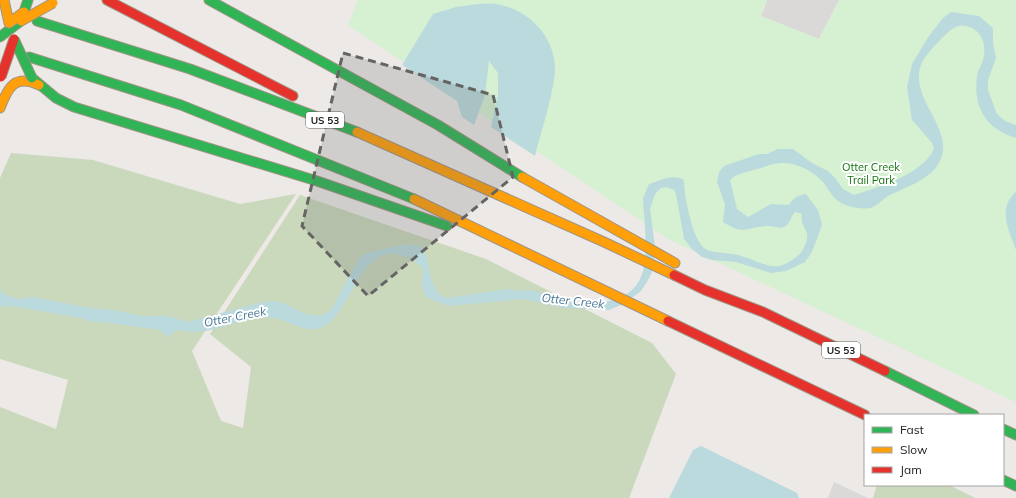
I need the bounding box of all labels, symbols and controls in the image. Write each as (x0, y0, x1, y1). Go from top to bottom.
road number: US 53 (306, 112, 344, 128)
park label: Otter Creek Trail Park (842, 160, 900, 187)
water label: Otter Creek (541, 290, 606, 311)
water label: Otter Creek (202, 303, 268, 330)
road number: US 53 (822, 342, 860, 358)
legend (864, 414, 1004, 486)
text: Fast (900, 422, 924, 437)
text: Slow (900, 442, 928, 457)
text: Jam (900, 462, 922, 477)

